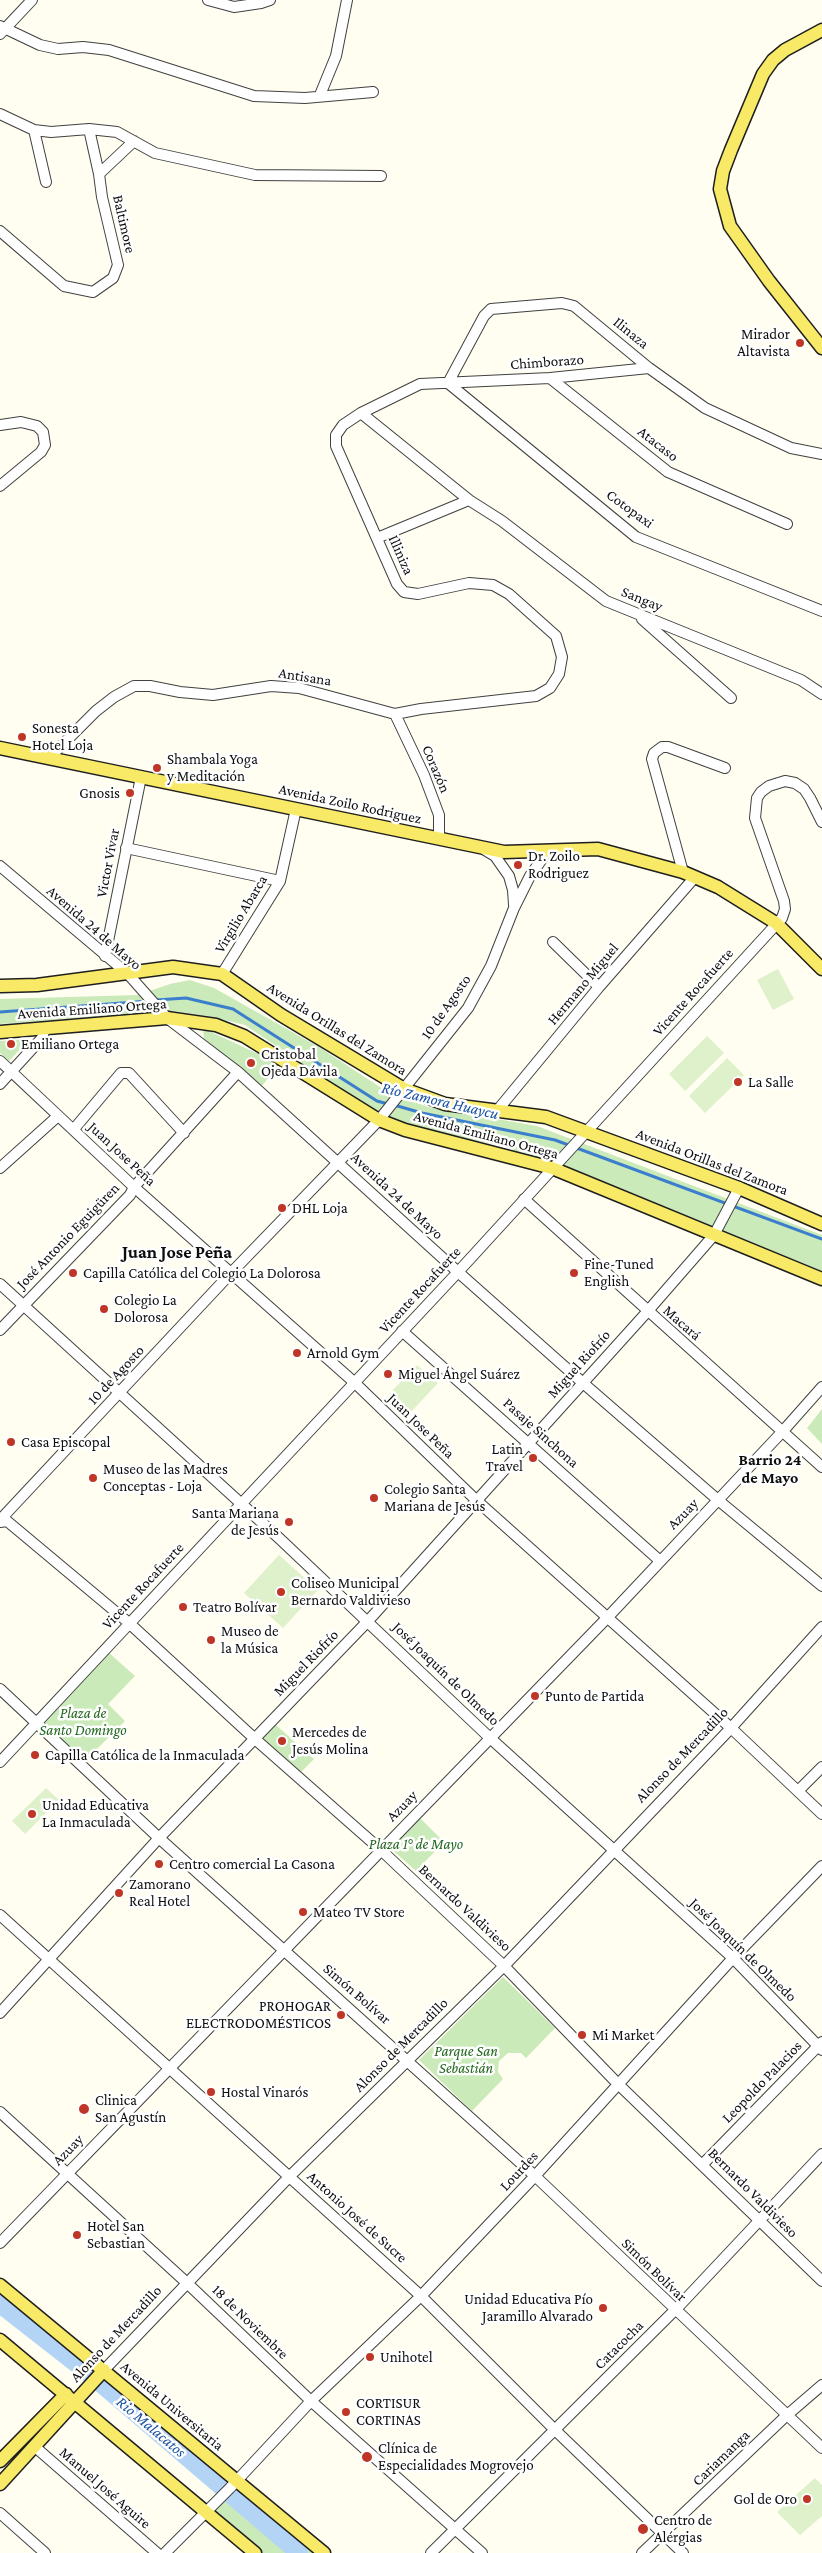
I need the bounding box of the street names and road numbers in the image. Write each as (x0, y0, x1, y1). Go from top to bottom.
street label: Baltimore (109, 193, 139, 255)
street label: Ilinaza (610, 313, 652, 353)
street label: Chimborazo (510, 350, 584, 374)
street label: Atacaso (634, 423, 682, 465)
street label: Cotopaxi (603, 486, 657, 532)
street label: Illiniza (384, 532, 418, 578)
street label: Sangay (619, 583, 665, 615)
street label: Antisana (277, 664, 333, 690)
street label: Corazón (418, 742, 454, 796)
street label: Avenida Zoilo Rodriguez (277, 780, 423, 828)
street label: Victor Vivar (92, 827, 124, 899)
street label: Virgilio Abarca (211, 872, 271, 956)
street label: Avenida 24 de Mayo (43, 882, 145, 974)
street label: Hermano Miguel (544, 939, 622, 1029)
street label: Vicente Rocafuerte (649, 944, 737, 1040)
street label: 10 de Agosto (417, 971, 475, 1043)
street label: Avenida Orillas del Zamora (264, 979, 410, 1079)
street label: Avenida Emiliano Ortega (17, 995, 167, 1023)
street label: Avenida Emiliano Ortega (412, 1107, 560, 1163)
street label: Juan Jose Peña (84, 1118, 160, 1190)
street label: Avenida Orillas del Zamora (633, 1125, 791, 1199)
street label: Avenida 24 de Mayo (347, 1149, 447, 1243)
street label: José Antonio Eguigüren (13, 1179, 123, 1293)
street label: Vicente Rocafuerte (375, 1243, 465, 1337)
street label: Macará (659, 1302, 705, 1344)
street label: Miguel Riofrío (544, 1326, 614, 1402)
street label: 10 de Agosto (84, 1341, 148, 1409)
street label: Juan Jose Peña (384, 1390, 458, 1462)
street label: Pasaje Sinchona (499, 1394, 583, 1472)
street label: Azuay (664, 1495, 702, 1533)
street label: Vicente Rocafuerte (98, 1539, 188, 1633)
street label: José Joaquín de Olmedo (389, 1618, 503, 1730)
street label: Miguel Riofrío (270, 1626, 342, 1700)
street label: Alonso de Mercadillo (632, 1704, 732, 1806)
street label: Azuay (383, 1787, 421, 1825)
street label: Bernardo Valdivieso (415, 1861, 515, 1955)
street label: José Joaquín de Olmedo (686, 1894, 800, 2006)
street label: Simón Bolívar (319, 1960, 395, 2028)
street label: Alonso de Mercadillo (350, 1994, 452, 2096)
street label: Leopoldo Palacios (718, 2037, 806, 2127)
street label: Azuay (49, 2131, 87, 2169)
street label: Bernardo Valdivieso (704, 2144, 802, 2242)
street label: Lourdes (496, 2147, 542, 2195)
street label: Antonio José de Sucre (303, 2167, 411, 2267)
street label: Simón Bolívar (618, 2234, 690, 2306)
street label: 18 de Noviembre (208, 2281, 292, 2363)
street label: Alonso de Mercadillo (67, 2282, 165, 2386)
street label: Catacocha (591, 2317, 647, 2373)
street label: Avenida Universitaria (117, 2358, 227, 2454)
street label: Cariamanga (688, 2426, 754, 2490)
street label: Manuel José Aguire (56, 2443, 154, 2533)

